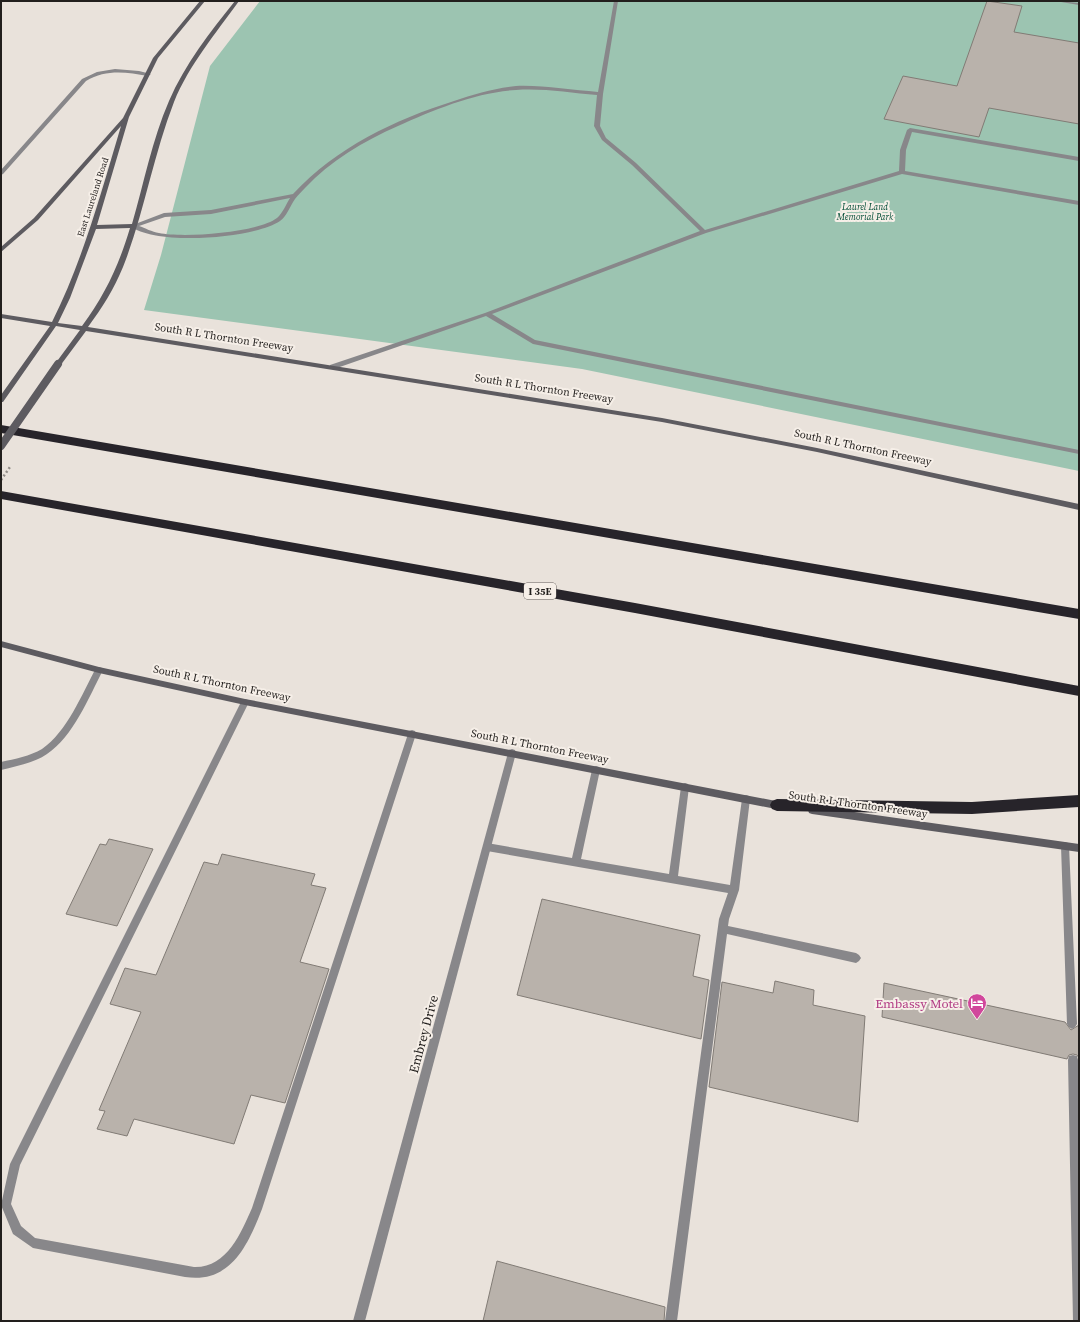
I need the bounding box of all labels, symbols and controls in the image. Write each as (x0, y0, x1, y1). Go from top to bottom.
street label: East Laureland Road (75, 156, 111, 238)
park label: Laurel Land Memorial Park (836, 201, 894, 223)
street label: South R L Thornton Freeway (154, 319, 295, 356)
street label: South R L Thornton Freeway (474, 370, 615, 407)
street label: South R L Thornton Freeway (793, 426, 933, 469)
road number: I 35E (524, 583, 556, 599)
street label: South R L Thornton Freeway (152, 662, 292, 705)
street label: South R L Thornton Freeway (470, 726, 610, 767)
street label: South R L Thornton Freeway (788, 787, 929, 822)
hotel icon: Embassy Motel (966, 992, 988, 1020)
street label: Embrey Drive (405, 993, 442, 1075)
place label: Embassy Motel (875, 995, 963, 1012)

